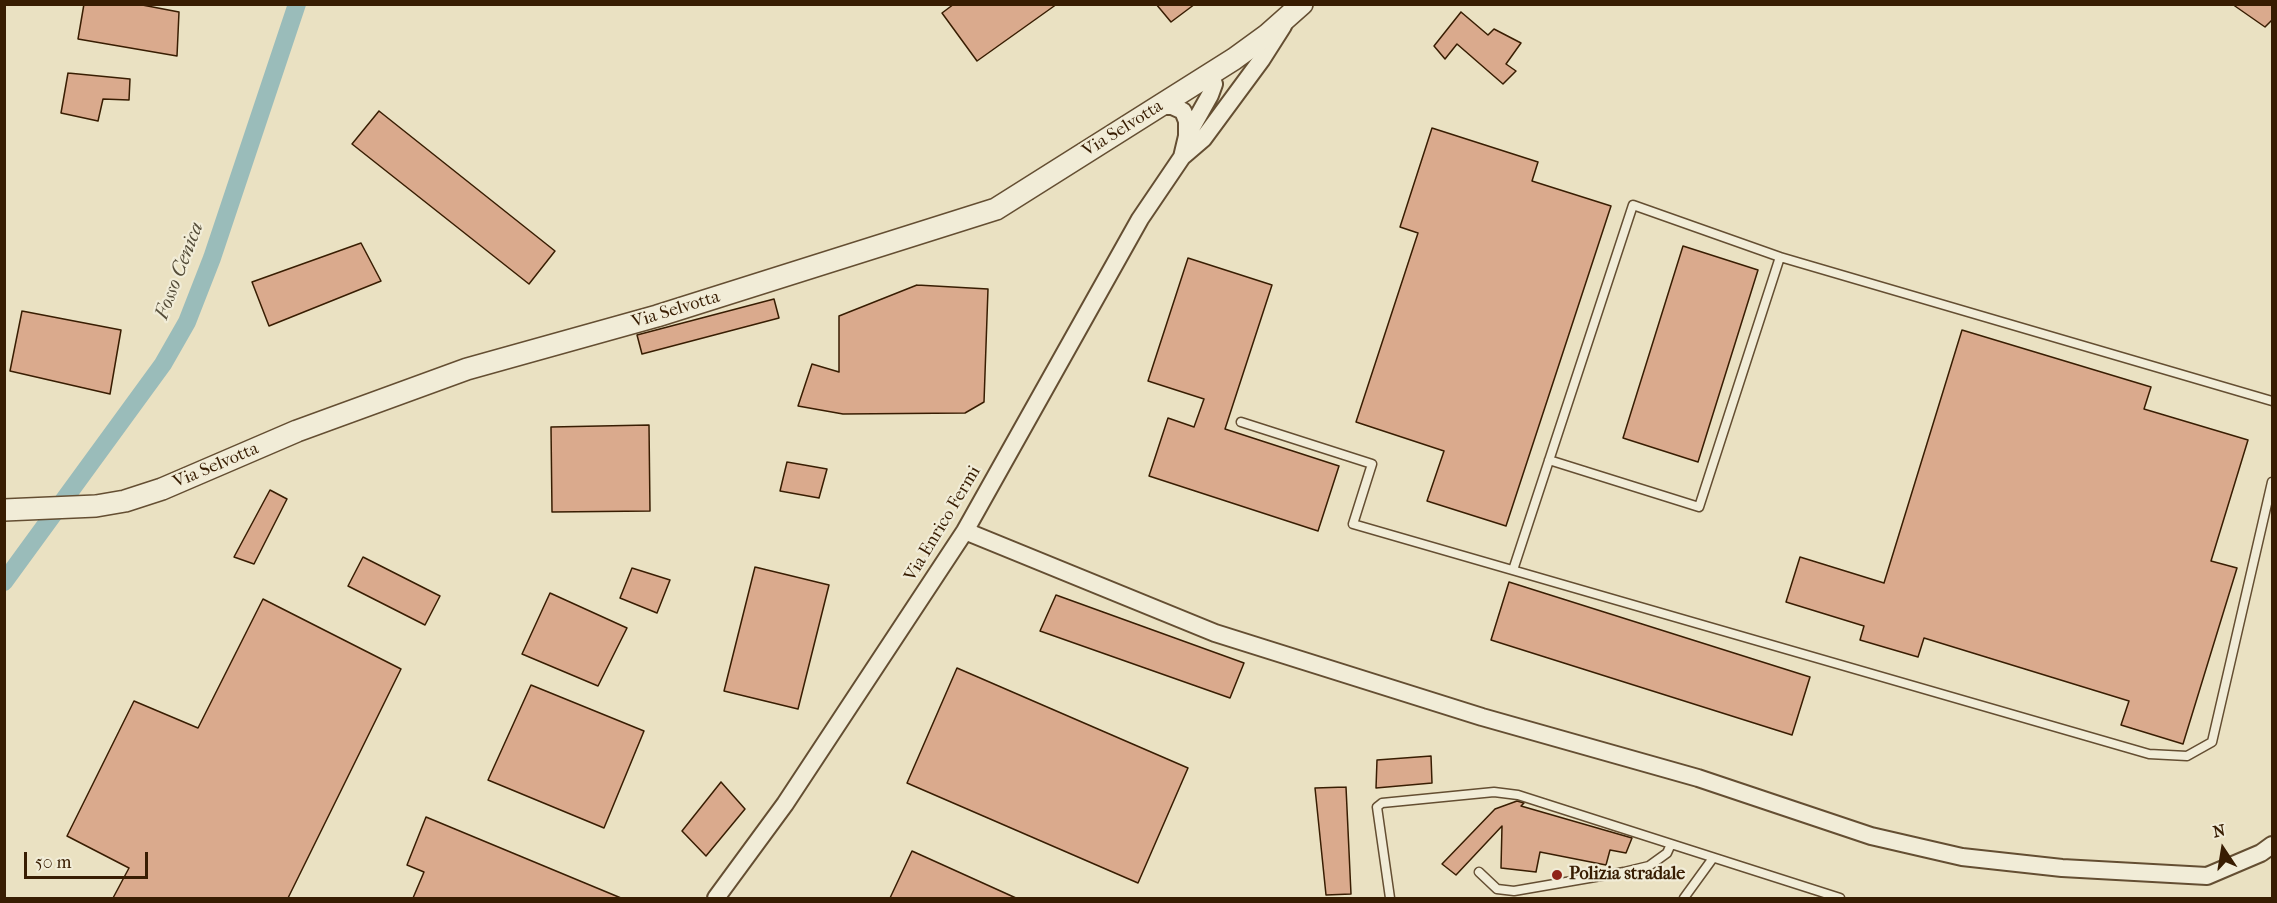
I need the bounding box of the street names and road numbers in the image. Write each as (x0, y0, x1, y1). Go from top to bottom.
street label: Via Selvotta (1079, 96, 1167, 162)
street label: Via Selvotta (629, 286, 723, 334)
street label: Via Selvotta (170, 438, 262, 494)
street label: Via Enrico Fermi (900, 462, 986, 586)

